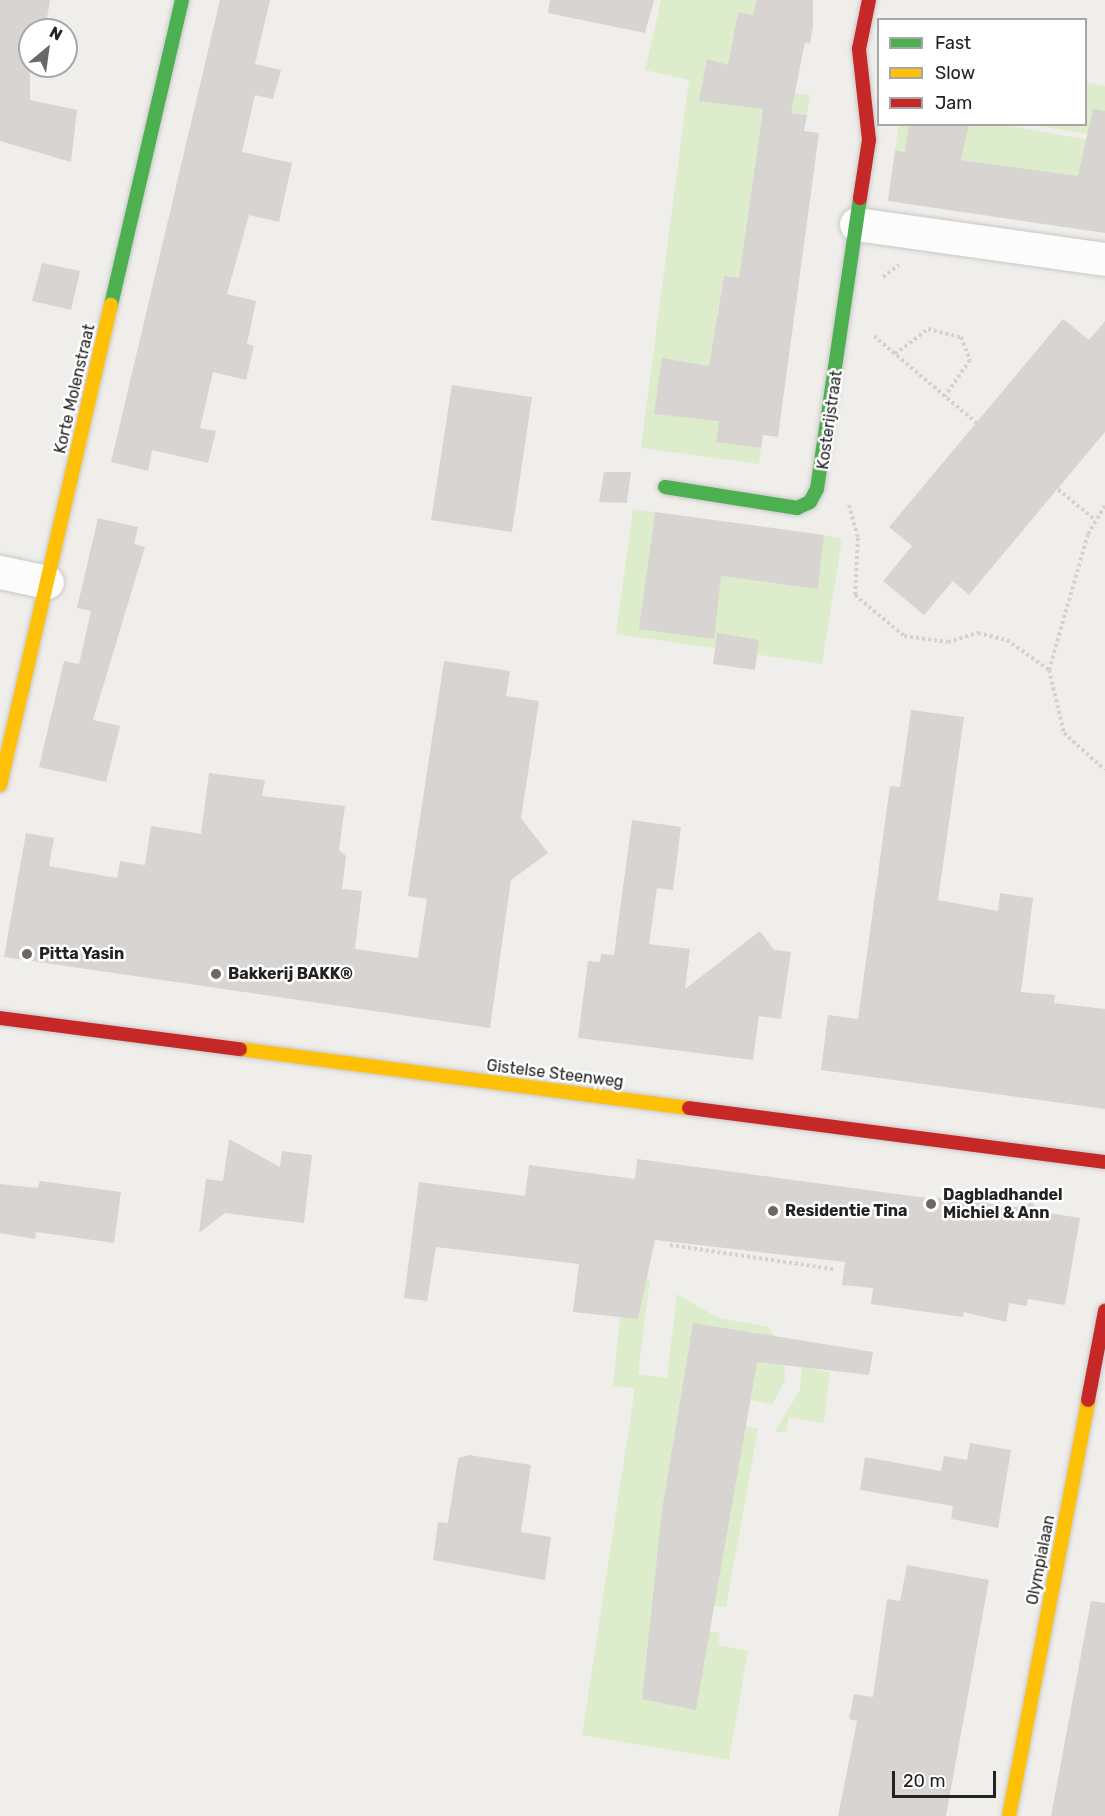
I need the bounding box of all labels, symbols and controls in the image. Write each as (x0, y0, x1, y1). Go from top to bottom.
north arrow (18, 18, 78, 78)
legend (877, 18, 1087, 126)
text: N (46, 22, 66, 45)
text: Fast (935, 32, 971, 54)
text: Slow (935, 62, 975, 84)
text: Jam (935, 92, 972, 114)
street label: Korte Molenstraat (51, 322, 99, 456)
street label: Kosterijstraat (814, 369, 846, 471)
place label: Pitta Yasin (39, 944, 125, 964)
marker: Pitta Yasin (20, 947, 34, 961)
place label: Bakkerij BAKK® (228, 964, 353, 984)
marker: Bakkerij BAKK® (209, 967, 223, 981)
street label: Gistelse Steenweg (485, 1056, 625, 1092)
place label: Dagbladhandel Michiel & Ann (943, 1185, 1063, 1223)
marker: Dagbladhandel Michiel & Ann (924, 1197, 938, 1211)
place label: Residentie Tina (785, 1201, 908, 1221)
marker: Residentie Tina (766, 1204, 780, 1218)
street label: Olympialaan (1023, 1513, 1059, 1607)
scale bar (895, 1759, 998, 1797)
text: 20 m (903, 1770, 945, 1792)

